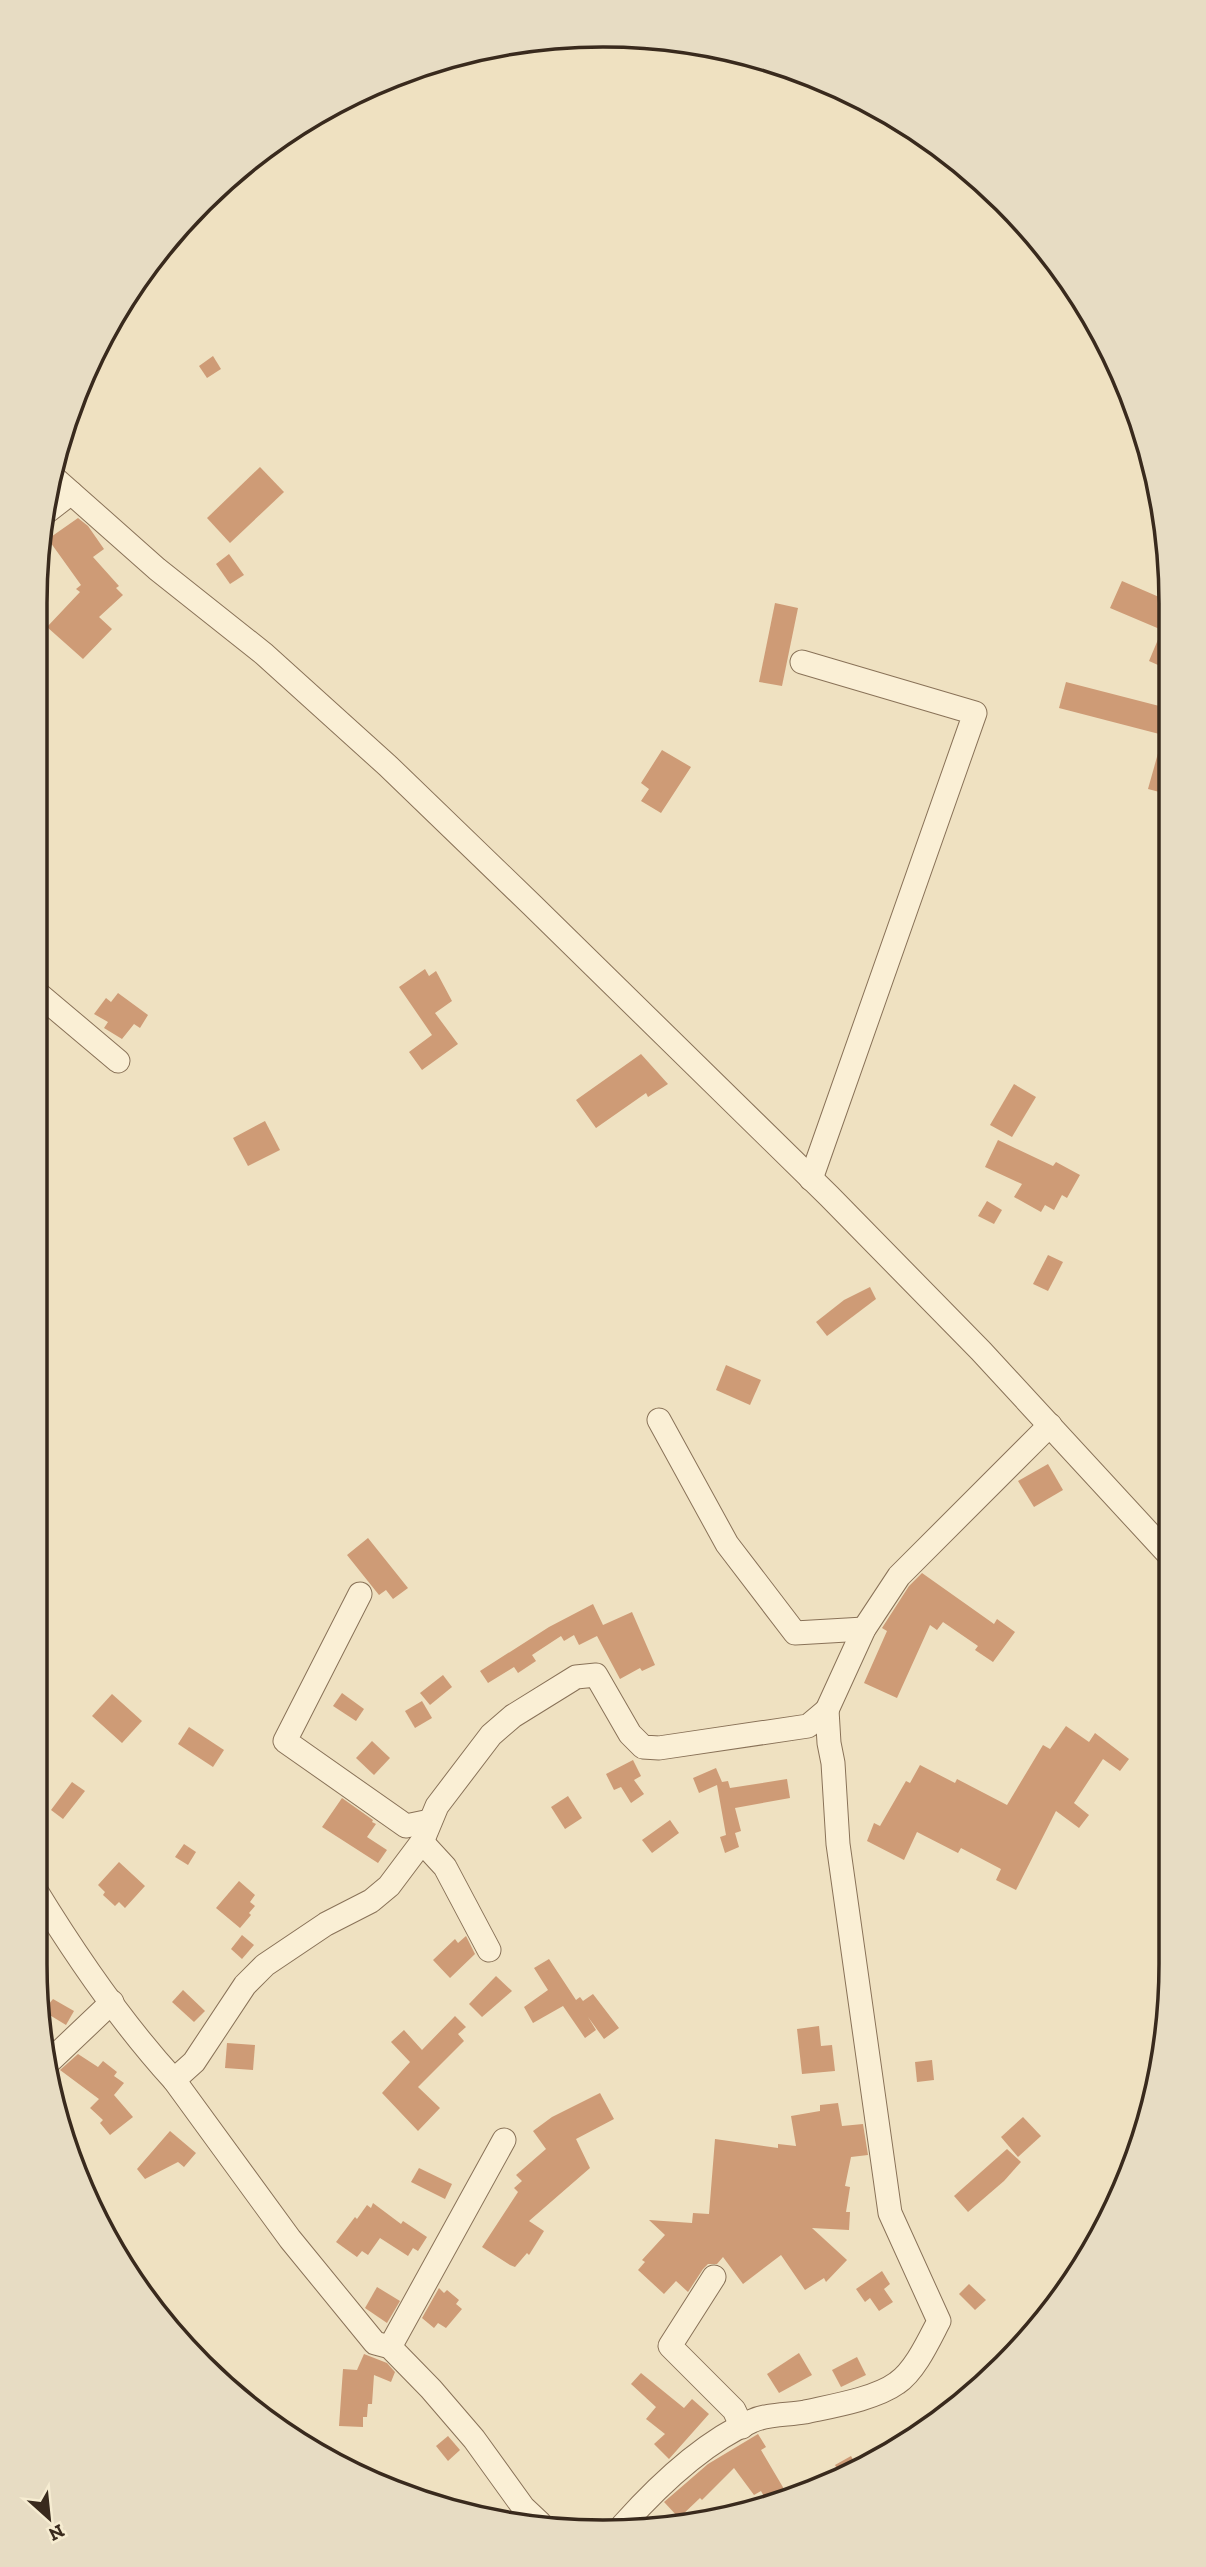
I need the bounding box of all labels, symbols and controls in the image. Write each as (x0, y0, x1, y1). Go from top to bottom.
north arrow (14, 2483, 84, 2553)
text: N (45, 2519, 68, 2546)

